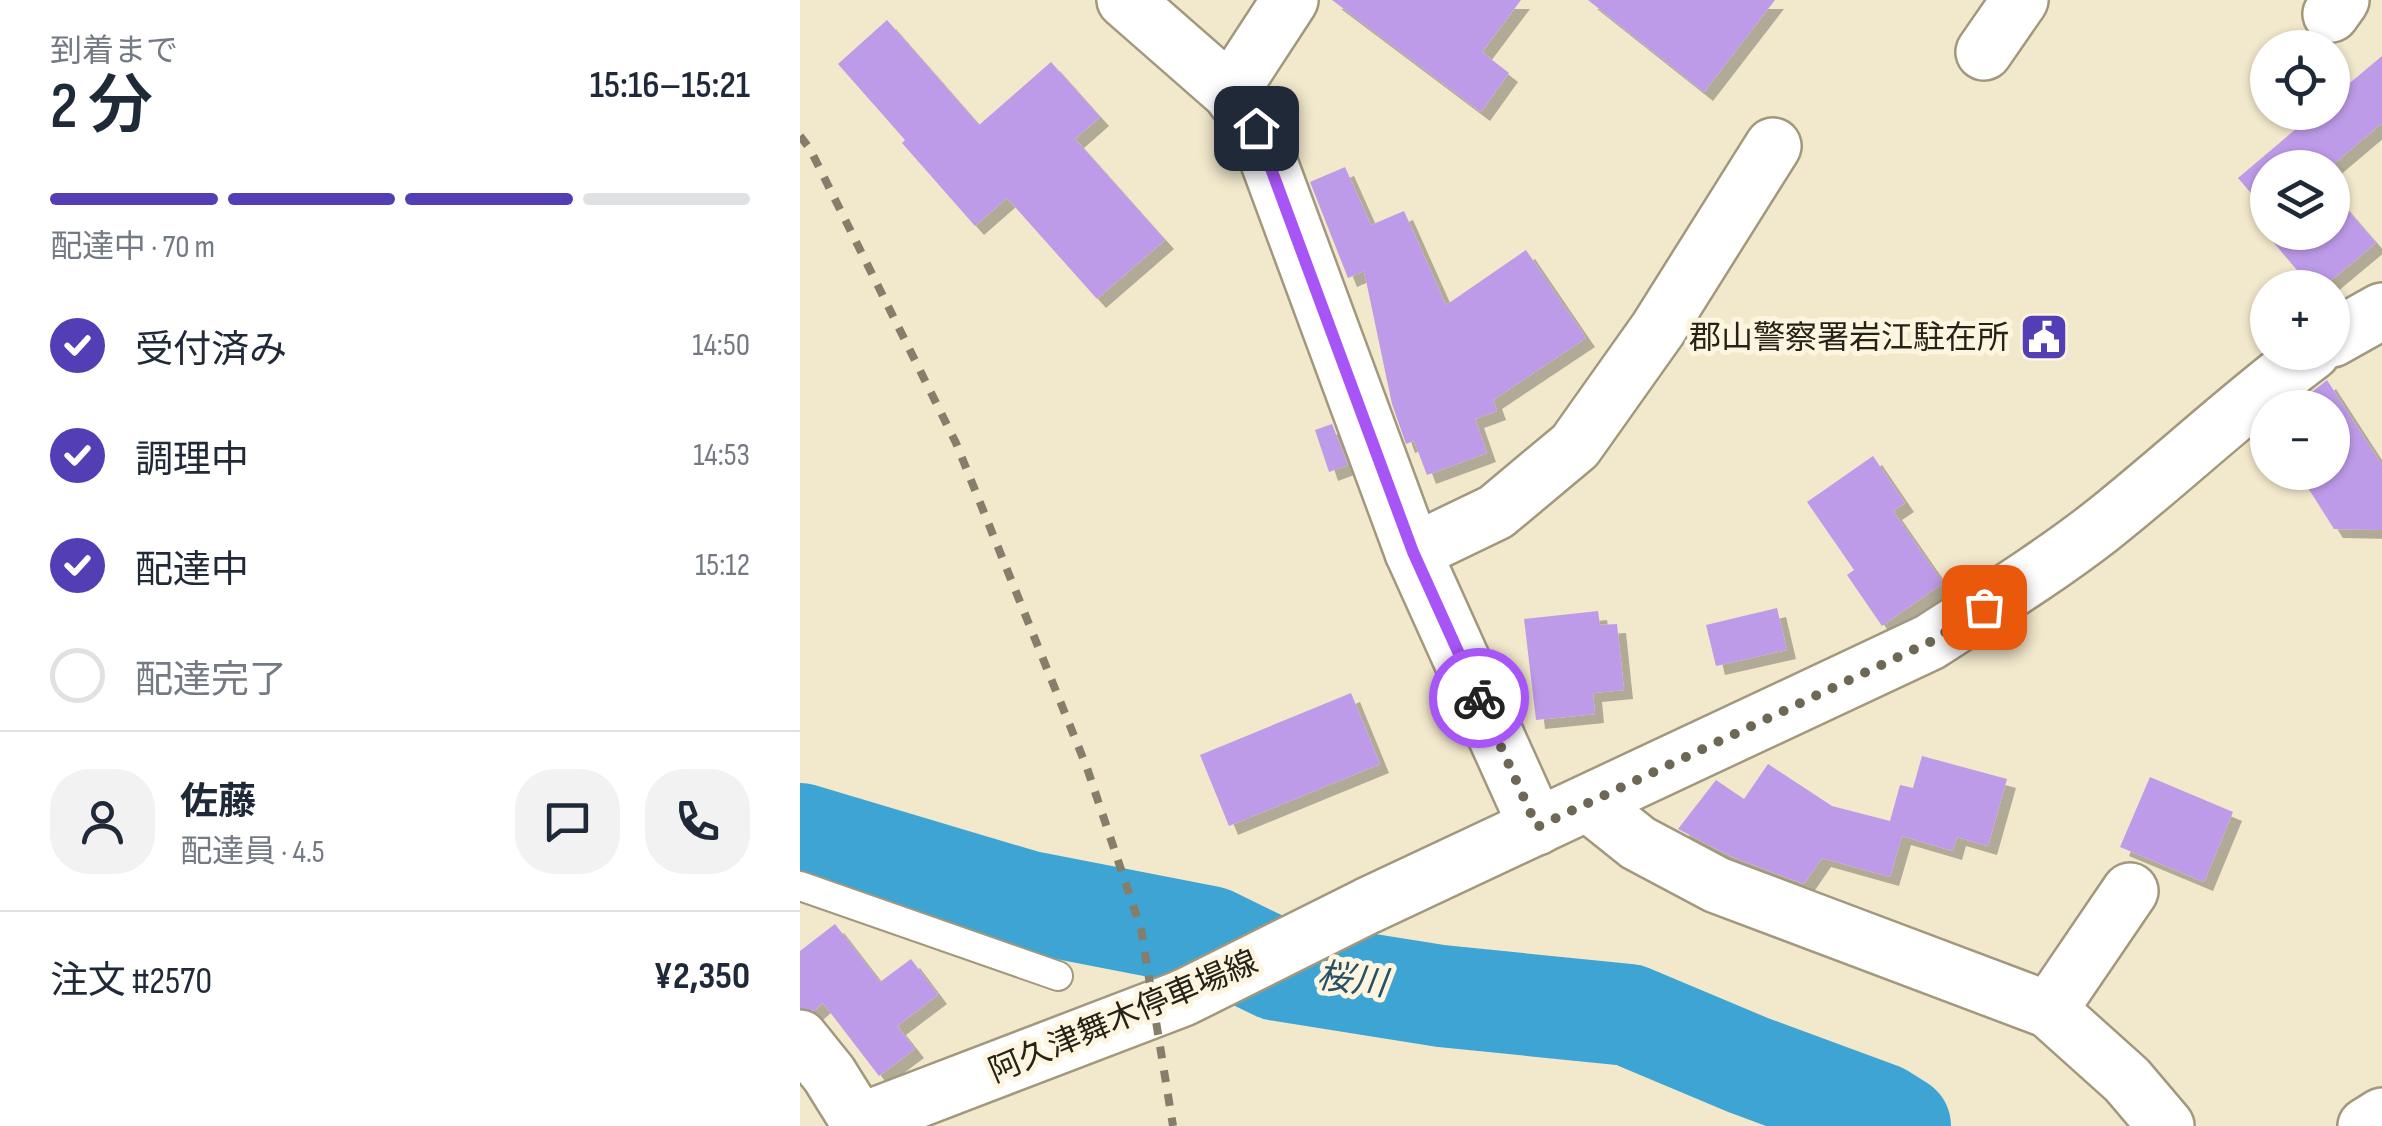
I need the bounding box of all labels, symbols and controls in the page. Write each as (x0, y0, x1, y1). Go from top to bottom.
map controls (2250, 30, 2350, 490)
button: locate (2250, 30, 2350, 130)
text: 到着まで (50, 32, 178, 71)
text: 15:16–15:21 (590, 63, 750, 108)
text: 2 分 (50, 69, 153, 147)
pin (1214, 86, 1299, 171)
icon: home (1229, 101, 1284, 156)
button: layers (2250, 150, 2350, 250)
text: 配達中 · 70 m (50, 228, 215, 267)
button: + (2250, 270, 2350, 370)
public building icon: 郡山警察署岩江駐在所 (2018, 311, 2070, 363)
icon: check (50, 318, 105, 373)
place label: 郡山警察署岩江駐在所 (1689, 319, 2009, 358)
text: 14:50 (692, 326, 750, 365)
text: 受付済み (135, 328, 287, 373)
button: − (2250, 390, 2350, 490)
icon: check (50, 428, 105, 483)
text: 14:53 (693, 436, 750, 475)
text: 調理中 (135, 438, 249, 483)
icon: check (50, 538, 105, 593)
text: 15:12 (695, 546, 750, 585)
text: 配達中 (135, 548, 249, 593)
pin (1942, 565, 2027, 650)
icon: bag (1957, 580, 2012, 635)
courier (1429, 648, 1529, 748)
text: 配達完了 (135, 658, 287, 703)
icon: bike (1452, 671, 1507, 726)
button: person (50, 769, 155, 874)
button: chat (515, 769, 620, 874)
button: phone (645, 769, 750, 874)
text: 佐藤 (180, 780, 256, 825)
text: 配達員 · 4.5 (180, 833, 325, 872)
street label: 阿久津舞木停車場線 (983, 943, 1264, 1092)
text: ¥2,350 (653, 954, 750, 999)
water label: 桜川 (1314, 955, 1393, 1007)
text: 注文 #2570 (50, 959, 212, 1004)

